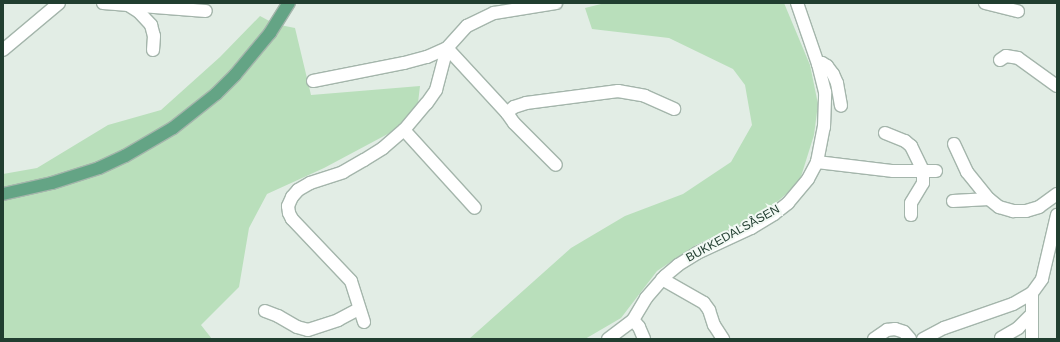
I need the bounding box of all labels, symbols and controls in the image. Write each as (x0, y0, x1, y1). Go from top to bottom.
street label: BUKKEDALSÅSEN (684, 202, 782, 266)

